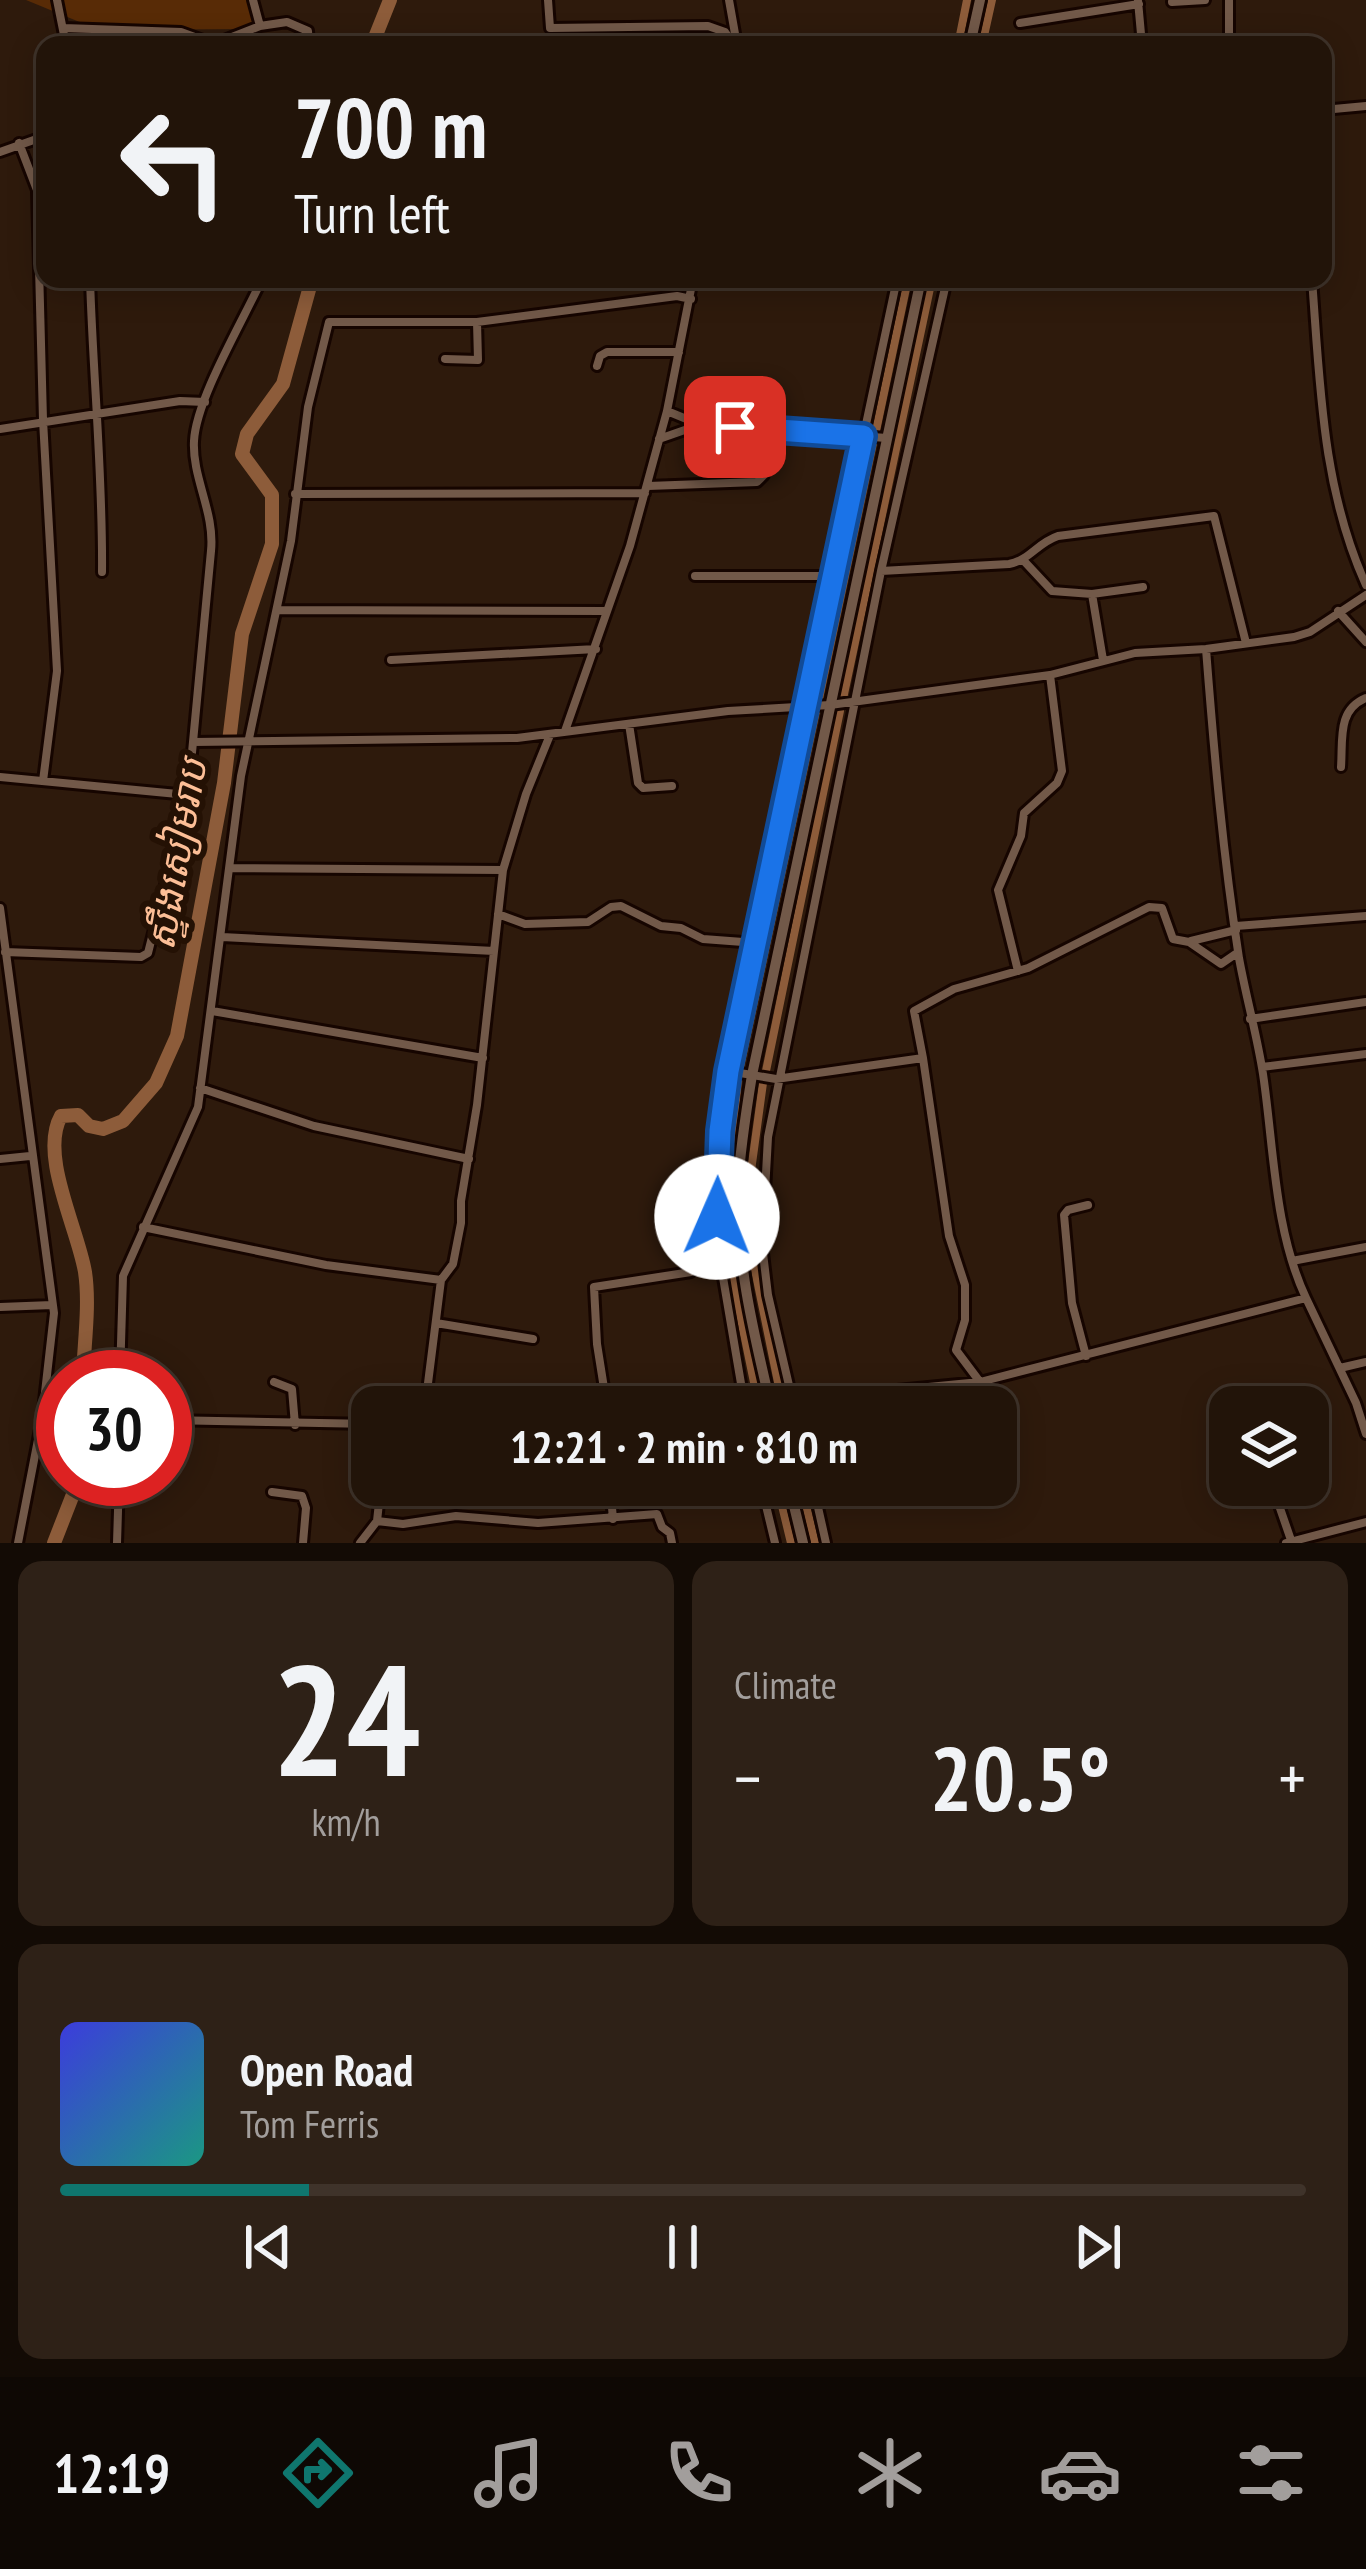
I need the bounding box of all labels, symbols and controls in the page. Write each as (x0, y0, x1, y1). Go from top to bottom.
text: 700 m (294, 72, 487, 181)
icon: left (96, 84, 252, 240)
text: Turn left (294, 178, 450, 248)
pin (684, 376, 786, 478)
icon: arrive (702, 394, 768, 460)
water label: ស្ទឹងសៀមរាប (134, 751, 218, 954)
position arrow (654, 1154, 780, 1280)
speed limit sign: 30 (36, 1350, 192, 1506)
map controls (1209, 1386, 1329, 1506)
button: layers (1209, 1386, 1329, 1506)
text: 12:21 · 2 min · 810 m (510, 1417, 858, 1475)
text: 24 (271, 1617, 421, 1819)
text: Climate (734, 1659, 837, 1710)
text: 20.5° (930, 1719, 1110, 1836)
text: − (734, 1735, 761, 1820)
text: + (1279, 1735, 1306, 1820)
text: km/h (311, 1796, 381, 1847)
text: Open Road (240, 2040, 413, 2098)
text: Tom Ferris (240, 2098, 379, 2149)
icon: previous (235, 2214, 301, 2280)
icon: pause (650, 2214, 716, 2280)
icon: next (1065, 2214, 1131, 2280)
icon: directions (276, 2431, 360, 2515)
icon: music (467, 2431, 551, 2515)
icon: phone (657, 2431, 741, 2515)
icon: climate (848, 2431, 932, 2515)
icon: car (1038, 2431, 1122, 2515)
icon: filters (1229, 2431, 1313, 2515)
text: 12:19 (53, 2438, 170, 2508)

